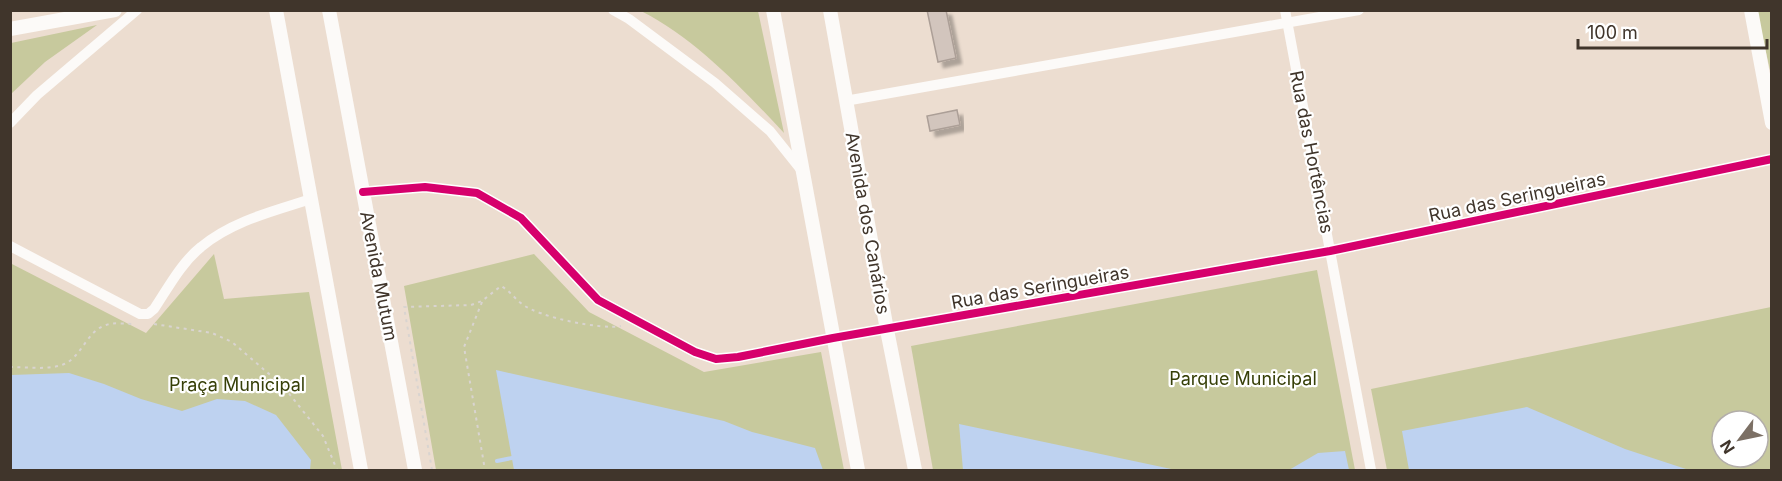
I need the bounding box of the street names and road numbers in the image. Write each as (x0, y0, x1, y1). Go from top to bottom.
street label: Rua das Hortências (1286, 69, 1338, 235)
street label: Avenida dos Canários (842, 130, 894, 316)
street label: Rua das Seringueiras (1427, 168, 1607, 226)
street label: Avenida Mutum (356, 209, 402, 343)
street label: Rua das Seringueiras (949, 261, 1131, 313)

